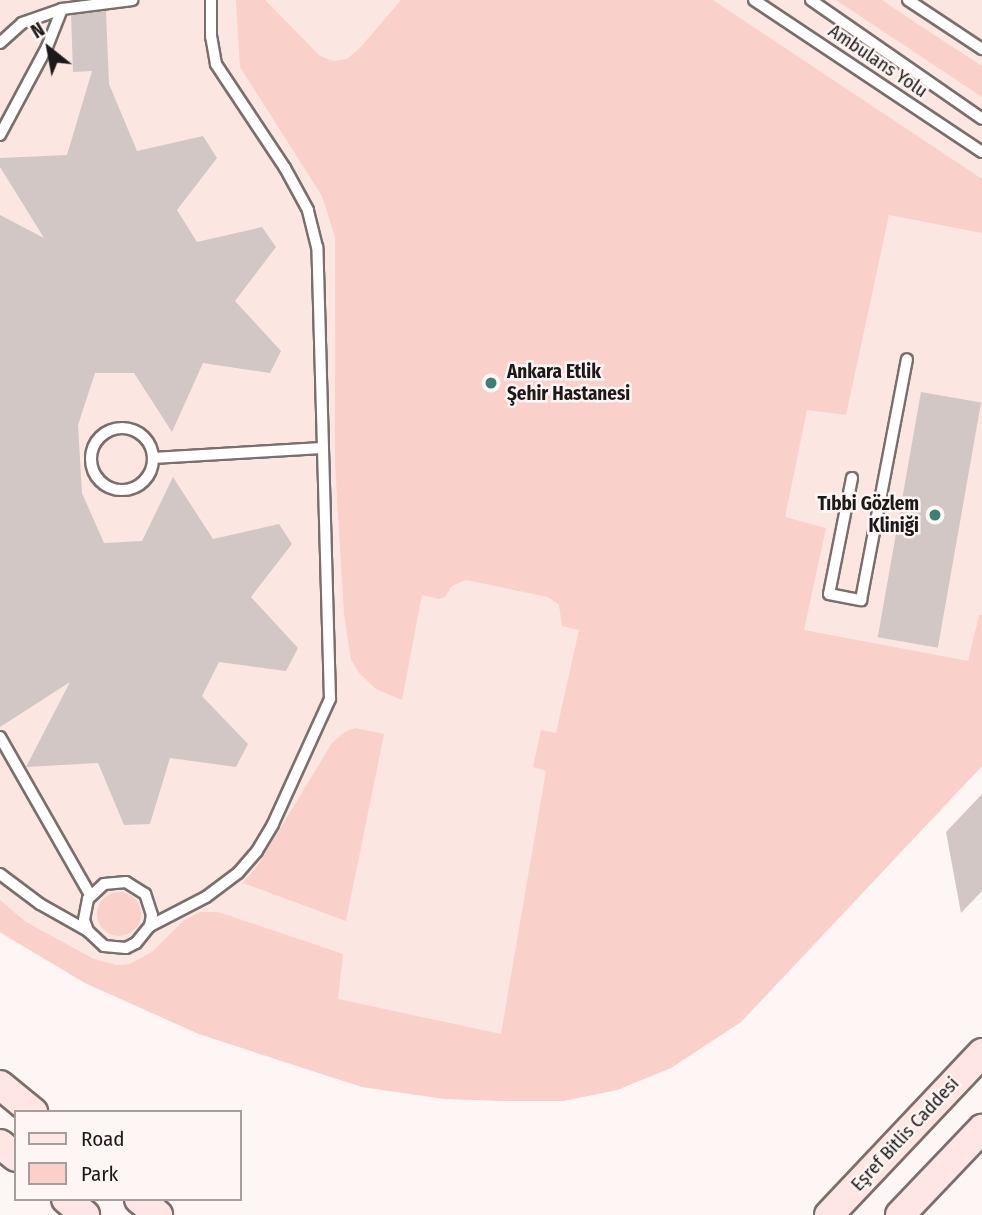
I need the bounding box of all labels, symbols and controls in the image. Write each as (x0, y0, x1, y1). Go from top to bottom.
north arrow (14, 14, 84, 84)
text: N (27, 18, 49, 43)
street label: Ambulans Yolu (824, 19, 932, 103)
place label: Ankara Etlik Şehir Hastanesi (507, 361, 630, 405)
marker: Ankara Etlik Şehir Hastanesi (481, 373, 501, 393)
place label: Tıbbi Gözlem Kliniği (817, 493, 919, 537)
marker: Tıbbi Gözlem Kliniği (925, 505, 945, 525)
street label: Eşref Bitlis Caddesi (846, 1072, 964, 1196)
legend (14, 1110, 242, 1201)
text: Road (81, 1126, 125, 1152)
text: Park (81, 1161, 118, 1187)

